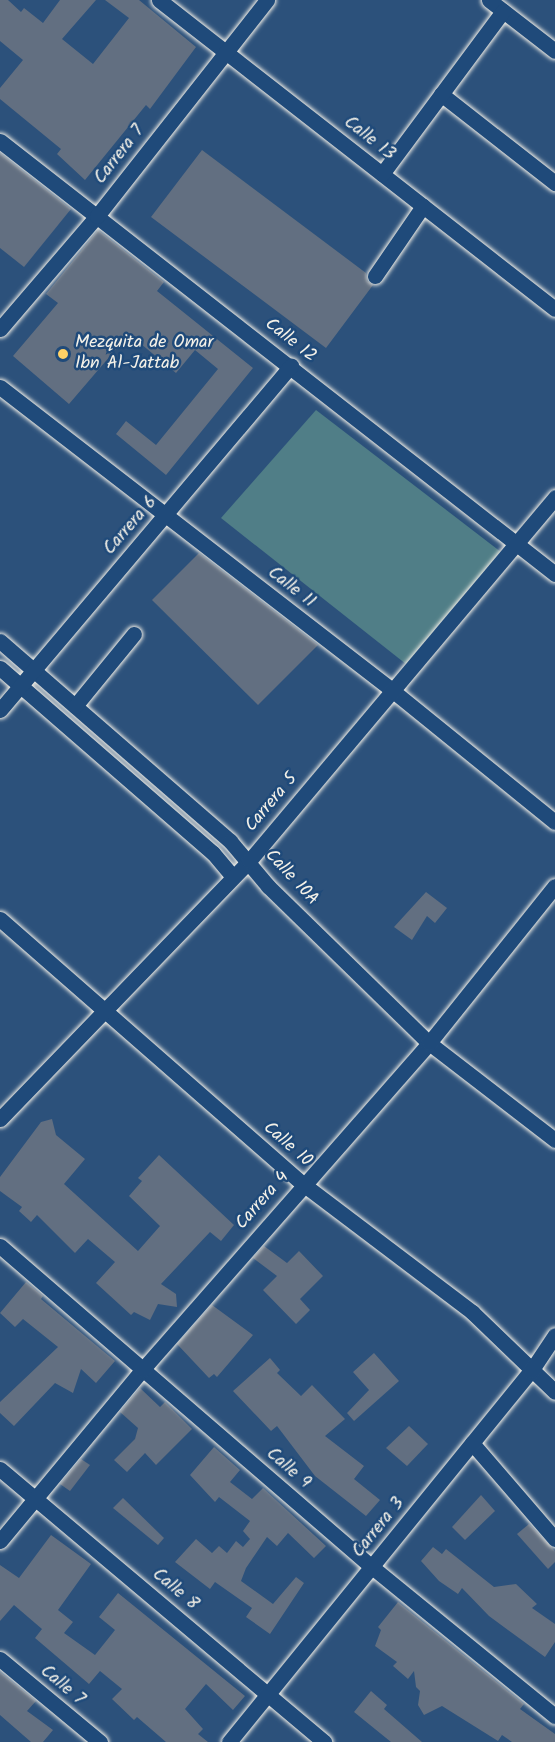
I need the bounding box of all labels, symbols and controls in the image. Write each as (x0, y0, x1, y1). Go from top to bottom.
street label: Calle 13 (339, 112, 399, 166)
street label: Carrera 7 (90, 121, 150, 189)
street label: Calle 12 (260, 314, 320, 368)
place label: Mezquita de Omar Ibn Al-Jattab (75, 333, 213, 376)
marker: Mezquita de Omar Ibn Al-Jattab (56, 347, 70, 361)
street label: Carrera 6 (100, 492, 162, 560)
street label: Calle 11 (263, 563, 319, 613)
street label: Carrera 5 (241, 769, 303, 837)
street label: Calle 10A (260, 845, 322, 911)
street label: Calle 10 (258, 1118, 316, 1172)
street label: Carrera 4 (232, 1167, 294, 1235)
street label: Calle 9 (261, 1444, 315, 1494)
street label: Carrera 3 (348, 1494, 410, 1562)
street label: Calle 8 (147, 1564, 203, 1616)
street label: Calle 7 (35, 1661, 89, 1711)

